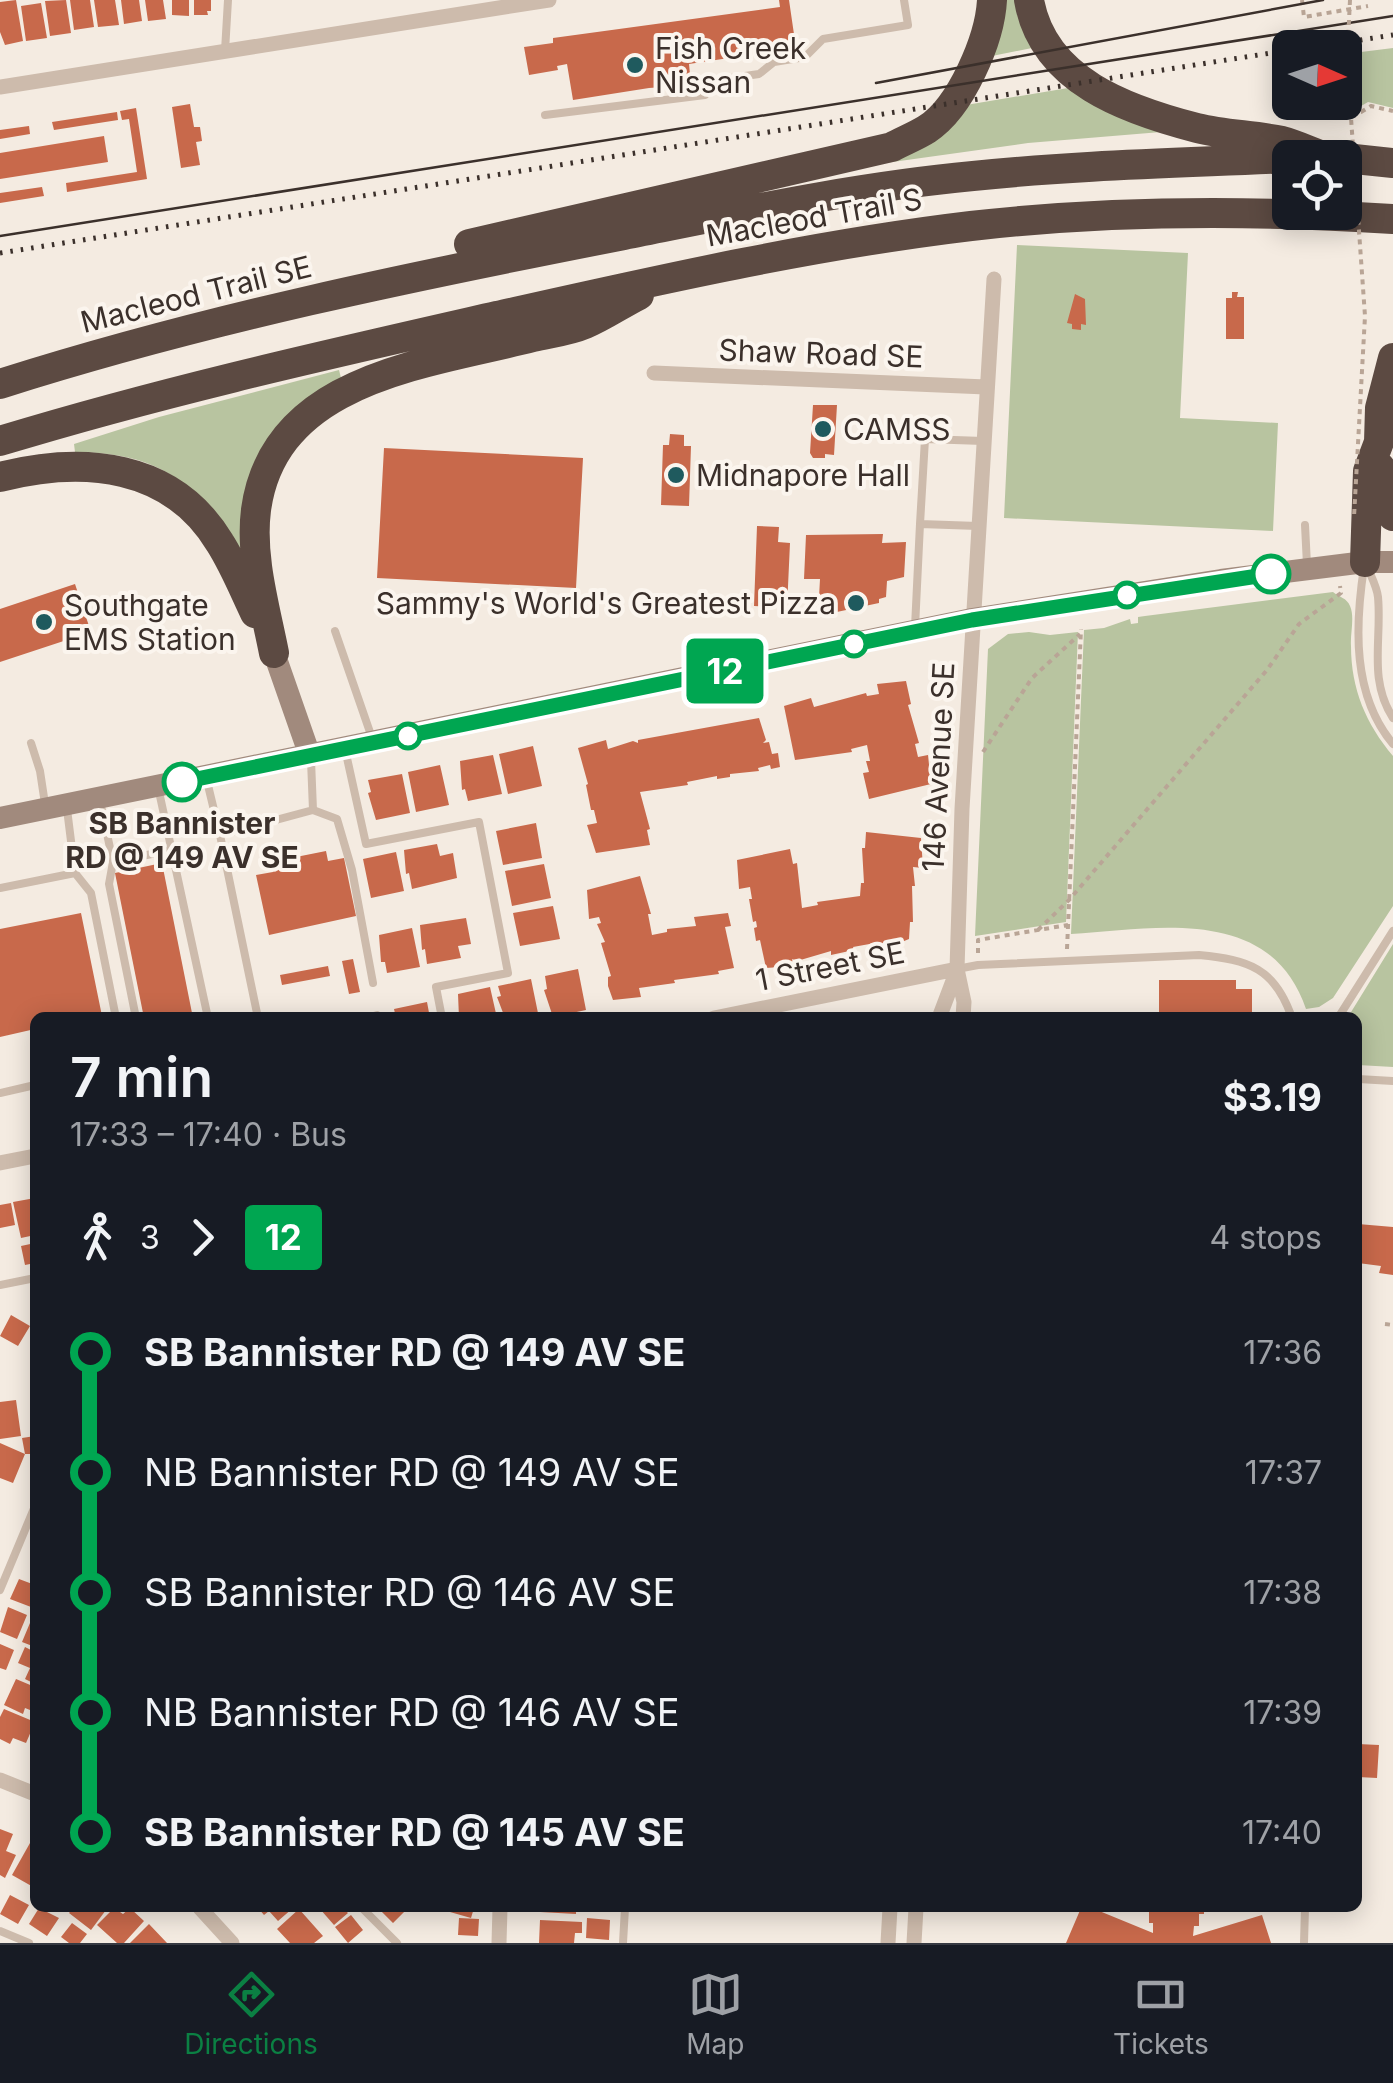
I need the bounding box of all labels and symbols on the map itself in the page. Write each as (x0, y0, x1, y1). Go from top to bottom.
place label: Fish Creek Nissan (655, 30, 807, 100)
north arrow (1272, 30, 1362, 120)
marker: Fish Creek Nissan (624, 54, 646, 76)
street label: Macleod Trail S (703, 180, 925, 254)
street label: Macleod Trail SE (77, 248, 315, 340)
street label: Shaw Road SE (718, 331, 924, 375)
place label: CAMSS (843, 411, 951, 447)
marker: CAMSS (812, 418, 834, 440)
place label: Midnapore Hall (696, 457, 910, 493)
marker: Midnapore Hall (665, 464, 687, 486)
unlabelled marker (1252, 555, 1290, 593)
unlabelled marker (1114, 582, 1140, 608)
place label: Sammy's World's Greatest Pizza (376, 585, 836, 621)
place label: Southgate EMS Station (64, 587, 236, 657)
marker: Sammy's World's Greatest Pizza (845, 592, 867, 614)
marker: Southgate EMS Station (33, 611, 55, 633)
unlabelled marker (841, 631, 867, 657)
line badge: 12 (680, 638, 770, 704)
street label: 146 Avenue SE (915, 661, 961, 873)
unlabelled marker (395, 723, 421, 749)
marker: SB Bannister RD @ 149 AV SE (163, 763, 201, 801)
place label: SB Bannister RD @ 149 AV SE (65, 805, 299, 875)
street label: 1 Street SE (752, 934, 908, 998)

